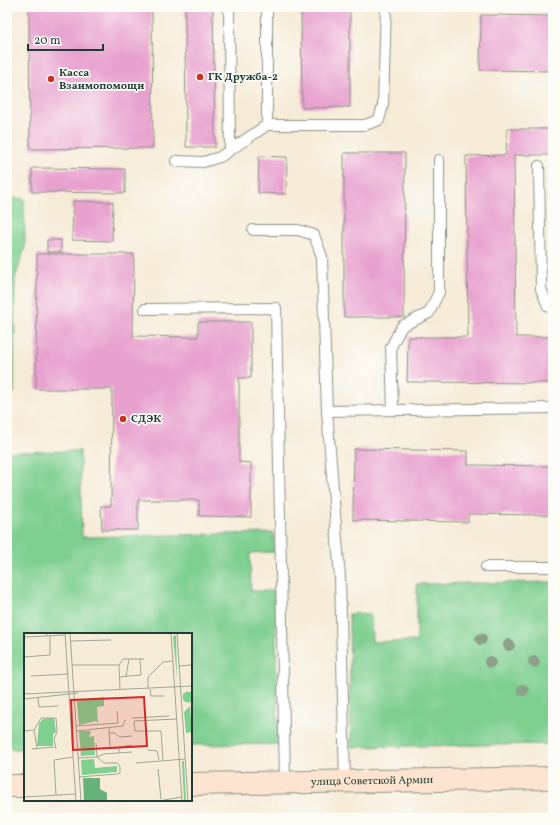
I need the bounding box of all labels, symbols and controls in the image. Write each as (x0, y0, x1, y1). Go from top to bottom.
scale bar (28, 26, 103, 52)
text: 20 m (34, 33, 61, 49)
place label: Касса Взаимопомощи (59, 66, 144, 94)
place label: ГК Дружба-2 (208, 70, 278, 85)
marker: ГК Дружба-2 (195, 72, 205, 82)
marker: Касса Взаимопомощи (46, 74, 56, 84)
place label: СДЭК (131, 412, 161, 427)
marker: СДЭК (118, 414, 128, 424)
inset map (24, 633, 192, 801)
street label: улица Советской Армии (311, 772, 434, 790)

